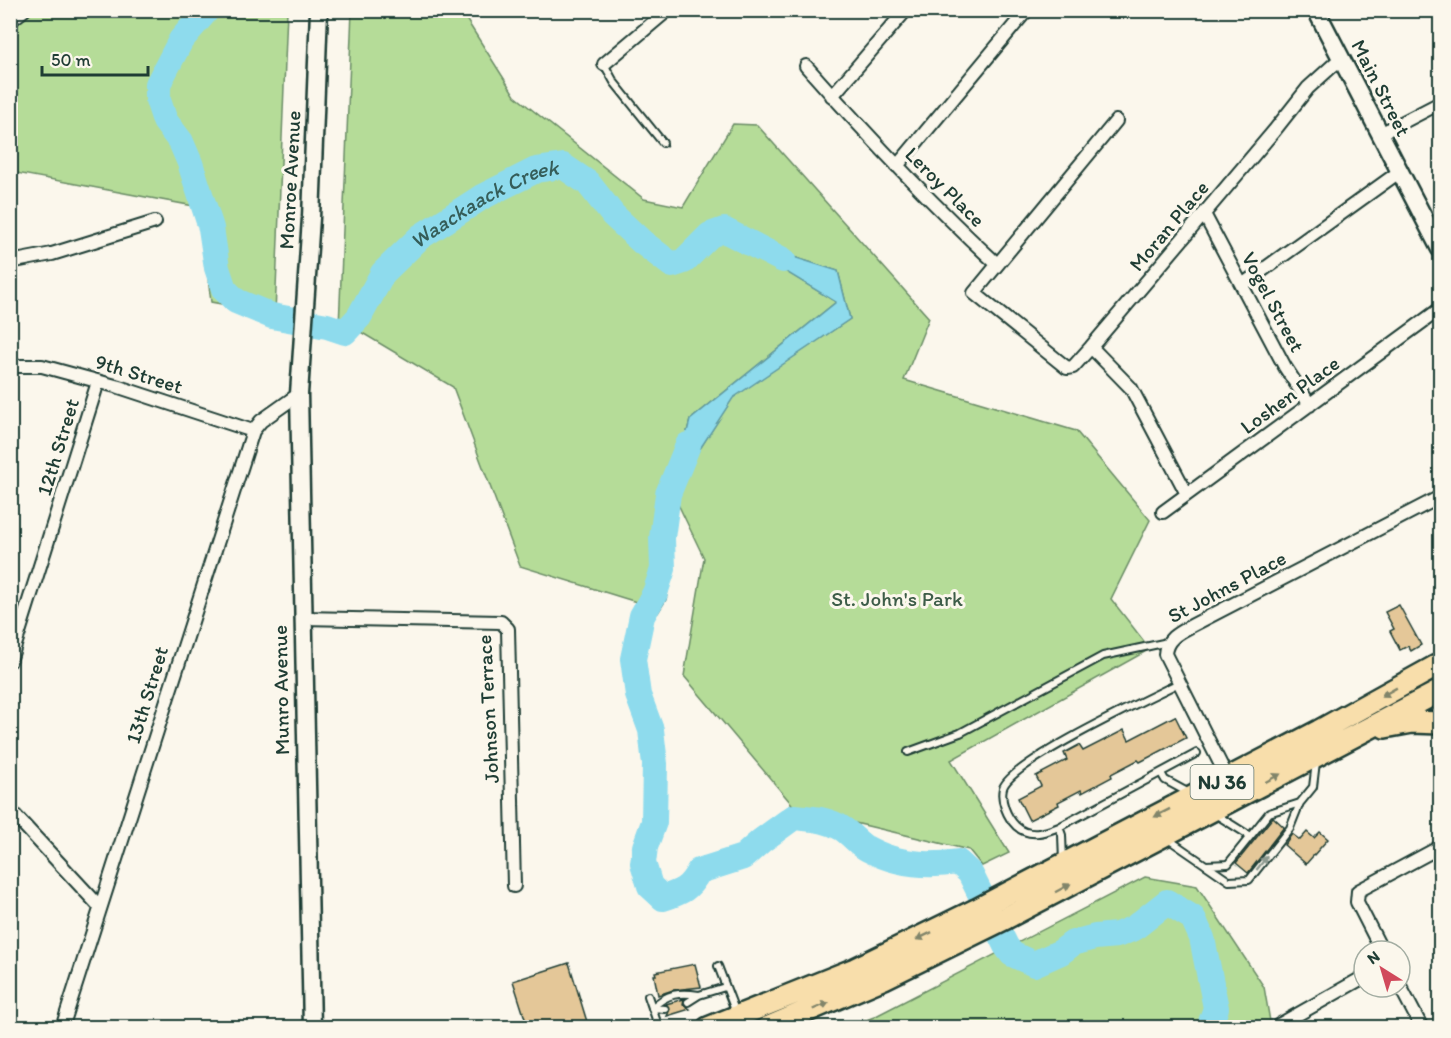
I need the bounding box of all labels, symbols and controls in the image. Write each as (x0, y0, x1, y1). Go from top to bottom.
street label: Main Street (1346, 35, 1417, 141)
scale bar (42, 39, 148, 77)
text: 50 m (51, 49, 91, 71)
street label: Monroe Avenue (273, 110, 306, 250)
street label: Leroy Place (900, 141, 991, 232)
water label: Waackaack Creek (404, 154, 562, 254)
street label: Moran Place (1124, 175, 1214, 276)
street label: Vogel Street (1237, 247, 1310, 356)
street label: 9th Street (92, 348, 186, 399)
street label: Loshen Place (1235, 350, 1344, 439)
street label: 12th Street (31, 395, 84, 498)
street label: St Johns Place (1163, 545, 1290, 628)
park label: St. John's Park (831, 586, 963, 611)
street label: Munro Avenue (267, 625, 294, 755)
street label: Johnson Terrace (471, 634, 504, 784)
street label: 13th Street (120, 643, 173, 747)
one-way arrow (1380, 687, 1397, 697)
road number: NJ 36 (1190, 765, 1254, 799)
one-way arrow (1264, 773, 1281, 783)
one-way arrow (1153, 808, 1170, 818)
one-way arrow (1255, 856, 1268, 871)
one-way arrow (1054, 883, 1071, 893)
one-way arrow (915, 931, 932, 940)
north arrow (1352, 939, 1412, 999)
text: N (1363, 947, 1383, 968)
one-way arrow (813, 1001, 831, 1011)

